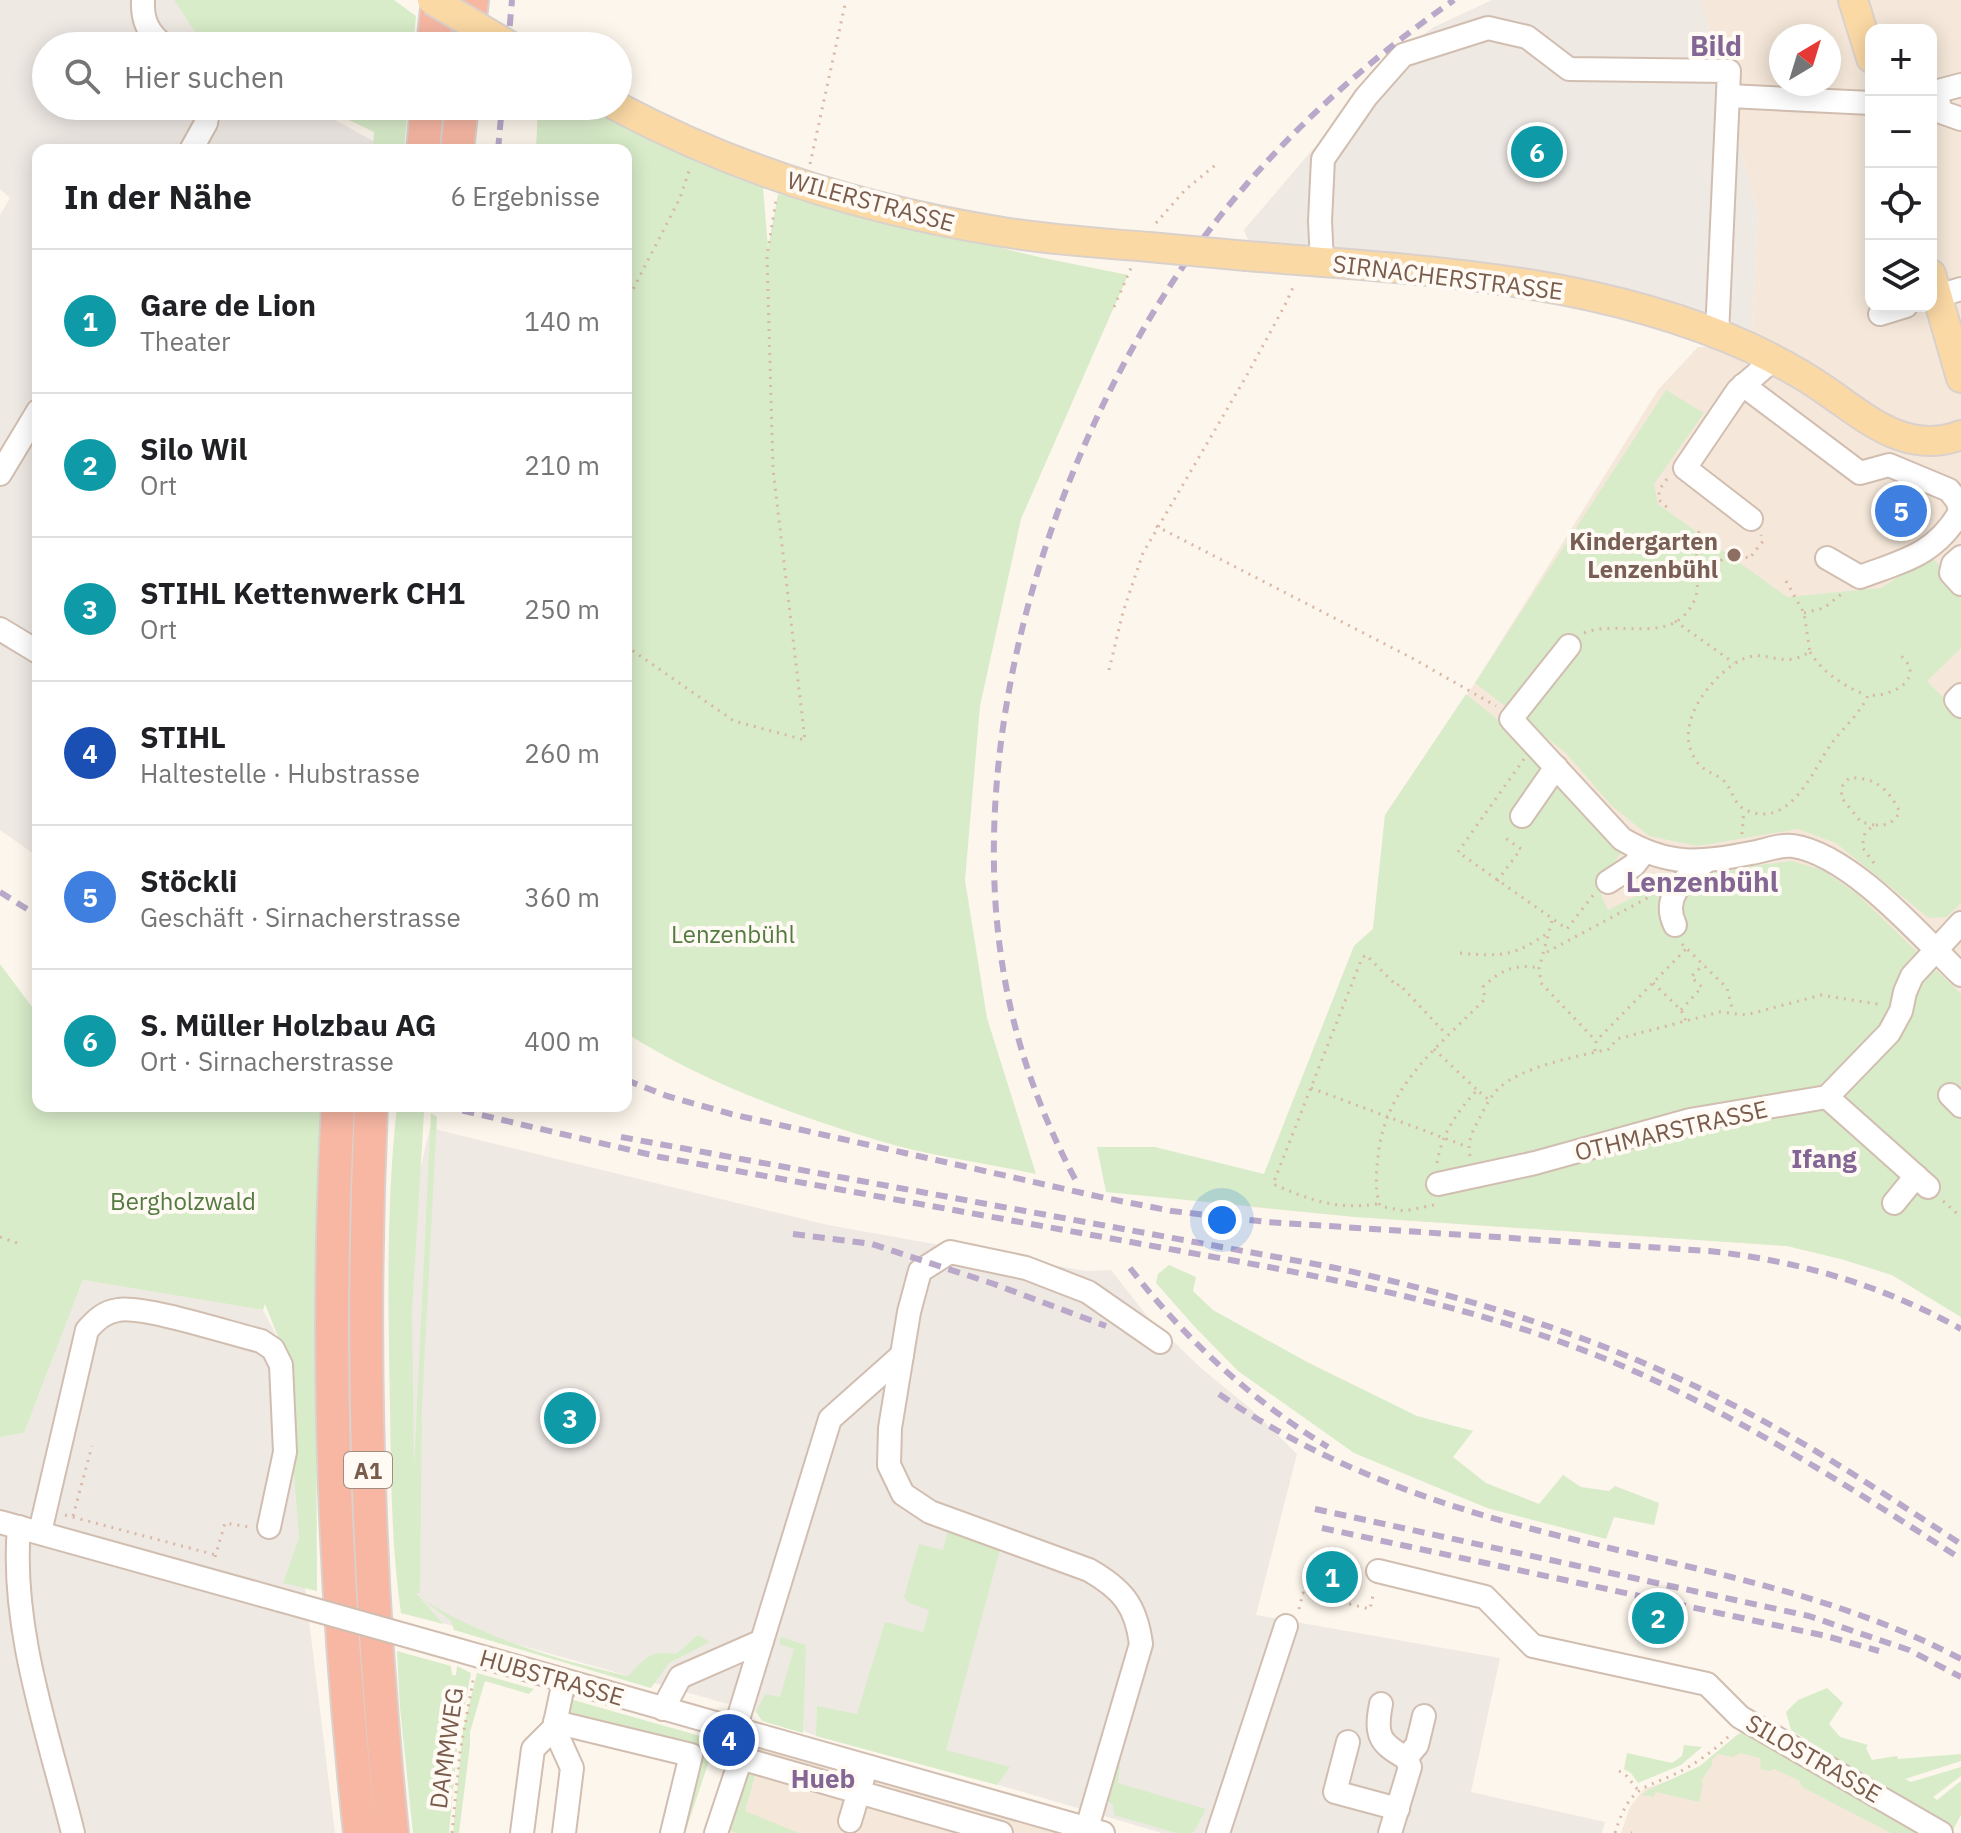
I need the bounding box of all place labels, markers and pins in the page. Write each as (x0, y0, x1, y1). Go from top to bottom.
pin: 6 (1511, 122, 1563, 182)
pin: 5 (1875, 481, 1927, 541)
place label: Kindergarten Lenzenbühl (1569, 525, 1718, 585)
marker: Kindergarten Lenzenbühl (1725, 546, 1743, 564)
pin: 3 (544, 1388, 596, 1448)
pin: 1 (1306, 1547, 1358, 1607)
pin: 2 (1632, 1588, 1684, 1648)
pin: 4 (703, 1710, 755, 1770)

